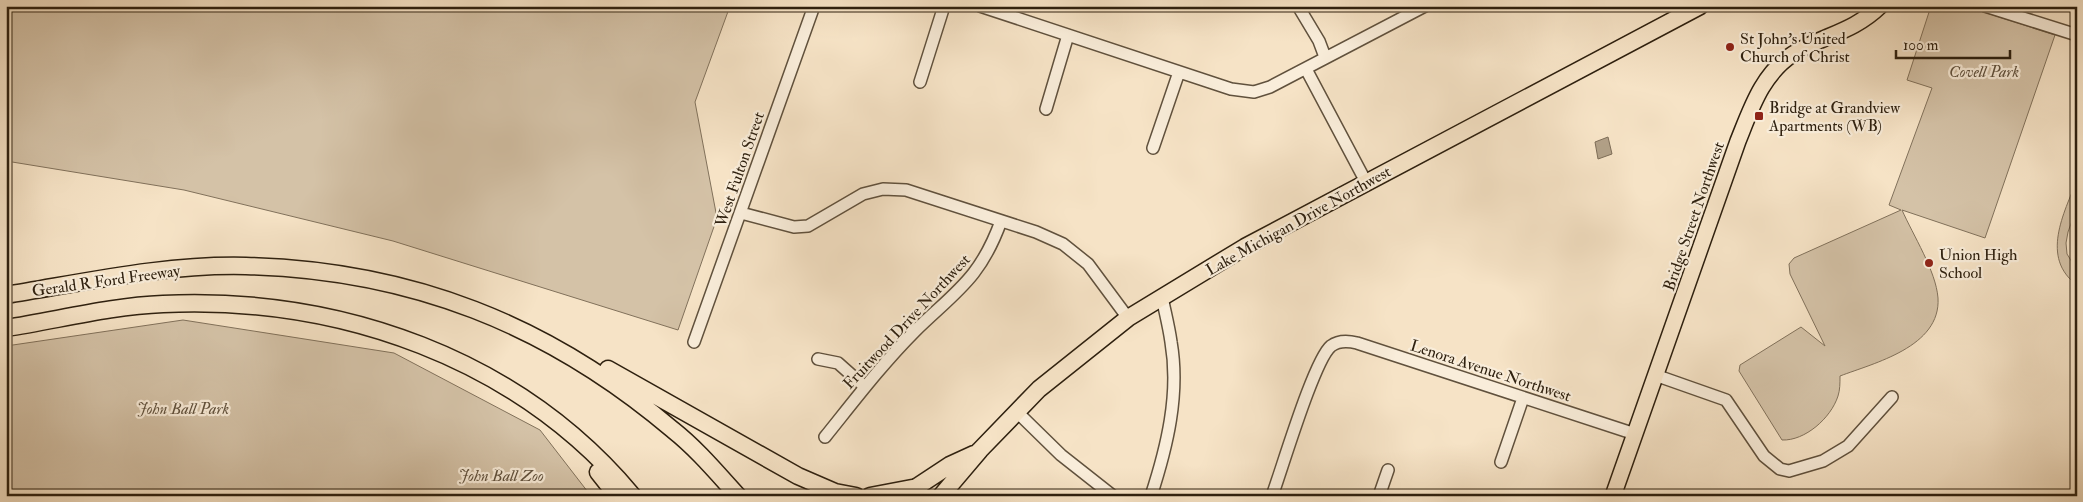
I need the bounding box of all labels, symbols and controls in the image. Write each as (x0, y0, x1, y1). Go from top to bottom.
scale bar (1896, 28, 2009, 60)
place label: St John's United Church of Christ (1740, 29, 1850, 67)
text: 100 m (1903, 36, 1939, 55)
marker: St John's United Church of Christ (1724, 41, 1736, 53)
park label: Covell Park (1949, 62, 2019, 82)
place label: Bridge at Grandview Apartments (WB) (1768, 98, 1901, 137)
street label: West Fulton Street (711, 109, 769, 231)
marker: Bridge at Grandview Apartments (WB) (1753, 110, 1765, 122)
street label: Bridge Street Northwest (1659, 139, 1729, 294)
street label: Lake Michigan Drive Northwest (1202, 162, 1395, 280)
place label: Union High School (1939, 245, 2018, 283)
street label: Fruitwood Drive Northwest (839, 250, 975, 394)
marker: Union High School (1923, 257, 1935, 269)
street label: Gerald R Ford Freeway (31, 261, 182, 301)
street label: Lenora Avenue Northwest (1408, 335, 1574, 406)
park label: John Ball Park (137, 399, 229, 419)
park label: John Ball Zoo (458, 466, 544, 486)

